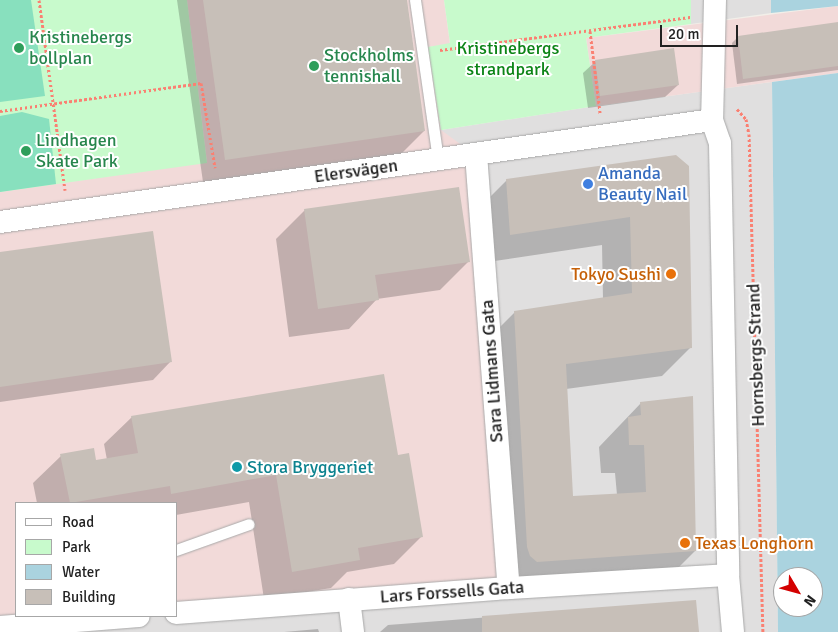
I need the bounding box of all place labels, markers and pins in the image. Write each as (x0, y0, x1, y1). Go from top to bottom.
place label: Kristinebergs bollplan (29, 27, 132, 70)
marker: Kristinebergs bollplan (13, 42, 25, 54)
place label: Stockholms tennishall (324, 45, 414, 88)
marker: Stockholms tennishall (308, 60, 320, 72)
place label: Lindhagen Skate Park (36, 130, 118, 172)
marker: Lindhagen Skate Park (20, 145, 32, 157)
place label: Amanda Beauty Nail (598, 163, 687, 205)
marker: Amanda Beauty Nail (582, 178, 594, 190)
place label: Tokyo Sushi (571, 263, 661, 285)
marker: Tokyo Sushi (665, 268, 677, 280)
place label: Stora Bryggeriet (247, 456, 373, 478)
marker: Stora Bryggeriet (231, 461, 243, 473)
place label: Texas Longhorn (695, 532, 814, 554)
marker: Texas Longhorn (679, 537, 691, 549)

